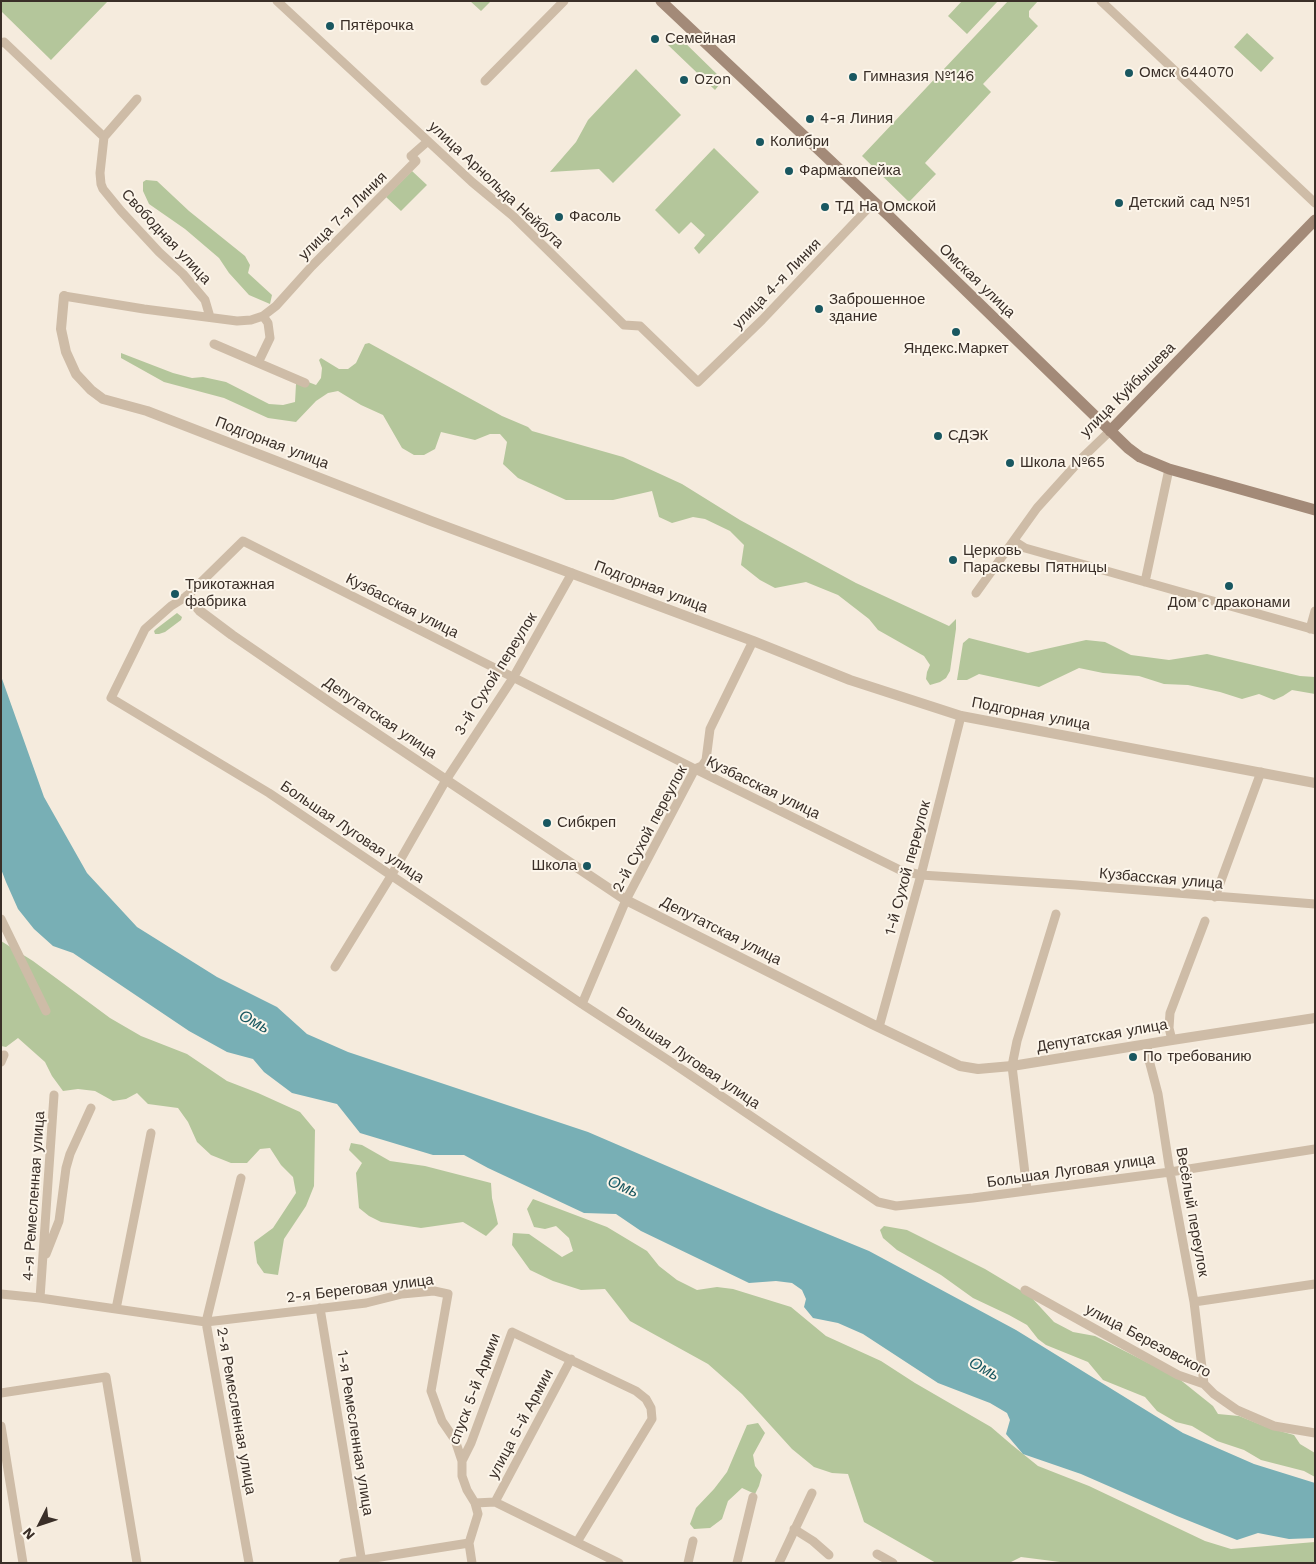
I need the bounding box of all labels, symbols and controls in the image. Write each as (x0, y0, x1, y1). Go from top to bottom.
place label: Пятёрочка (340, 17, 414, 35)
marker: Пятёрочка (324, 20, 336, 32)
place label: Семейная (665, 30, 736, 48)
marker: Семейная (649, 33, 661, 45)
place label: Омск 644070 (1139, 64, 1234, 82)
marker: Омск 644070 (1123, 67, 1135, 79)
place label: Гимназия №146 (863, 68, 974, 86)
place label: Ozon (694, 71, 731, 89)
marker: Гимназия №146 (847, 71, 859, 83)
marker: Ozon (678, 74, 690, 86)
place label: 4-я Линия (820, 110, 893, 128)
marker: 4-я Линия (804, 113, 816, 125)
street label: улица Арнольда Нейбута (425, 118, 567, 252)
place label: Колибри (770, 133, 829, 151)
marker: Колибри (754, 136, 766, 148)
place label: Фармакопейка (799, 162, 901, 180)
marker: Фармакопейка (783, 165, 795, 177)
street label: улица 7-я Линия (295, 168, 391, 264)
street label: Свободная улица (117, 186, 215, 288)
place label: Детский сад №51 (1129, 194, 1250, 212)
marker: Детский сад №51 (1113, 197, 1125, 209)
place label: ТД На Омской (835, 198, 936, 216)
marker: ТД На Омской (819, 201, 831, 213)
place label: Фасоль (569, 208, 621, 226)
marker: Фасоль (553, 211, 565, 223)
street label: улица 4-я Линия (729, 235, 825, 333)
street label: Омская улица (935, 240, 1019, 322)
place label: Заброшенное здание (829, 291, 925, 326)
marker: Заброшенное здание (813, 303, 825, 315)
marker: Яндекс.Маркет (950, 326, 962, 338)
street label: улица Куйбышева (1077, 339, 1179, 441)
place label: Яндекс.Маркет (903, 340, 1009, 358)
street label: Подгорная улица (213, 413, 331, 473)
place label: СДЭК (948, 427, 988, 445)
marker: СДЭК (932, 430, 944, 442)
place label: Школа №65 (1020, 454, 1105, 472)
marker: Школа №65 (1004, 457, 1016, 469)
place label: Церковь Параскевы Пятницы (963, 542, 1107, 577)
marker: Церковь Параскевы Пятницы (947, 554, 959, 566)
street label: Подгорная улица (592, 557, 710, 617)
street label: Кузбасская улица (343, 570, 461, 642)
place label: Трикотажная фабрика (185, 576, 275, 611)
marker: Дом с драконами (1223, 580, 1235, 592)
marker: Трикотажная фабрика (169, 588, 181, 600)
place label: Дом с драконами (1168, 594, 1290, 612)
street label: 3-й Сухой переулок (451, 609, 541, 739)
street label: Депутатская улица (320, 673, 440, 763)
street label: Подгорная улица (970, 694, 1092, 734)
street label: Кузбасская улица (703, 753, 823, 823)
street label: 2-й Сухой переулок (609, 762, 691, 896)
street label: Большая Луговая улица (277, 777, 427, 887)
street label: 1-й Сухой переулок (881, 799, 935, 937)
place label: Сибкреп (557, 814, 616, 832)
marker: Сибкреп (541, 817, 553, 829)
place label: Школа (531, 857, 577, 875)
marker: Школа (581, 860, 593, 872)
street label: Кузбасская улица (1098, 865, 1224, 893)
street label: Депутатская улица (658, 893, 784, 969)
street label: Большая Луговая улица (613, 1003, 763, 1113)
water label: Омь (235, 1006, 273, 1038)
street label: Депутатская улица (1035, 1016, 1169, 1056)
place label: По требованию (1143, 1048, 1252, 1066)
marker: По требованию (1127, 1051, 1139, 1063)
street label: 4-я Ремесленная улица (19, 1110, 49, 1282)
street label: Весёлый переулок (1172, 1146, 1212, 1278)
street label: Большая Луговая улица (986, 1150, 1156, 1192)
water label: Омь (605, 1172, 641, 1202)
street label: 2-я Береговая улица (285, 1271, 435, 1307)
street label: улица Березовского (1082, 1300, 1214, 1382)
street label: 2-я Ремесленная улица (212, 1326, 260, 1496)
street label: спуск 5-й Армии (446, 1331, 504, 1447)
street label: 1-я Ремесленная улица (333, 1349, 377, 1517)
water label: Омь (965, 1353, 1003, 1385)
street label: улица 5-й Армии (484, 1366, 558, 1482)
north arrow (15, 1499, 65, 1549)
text: N (19, 1525, 38, 1543)

